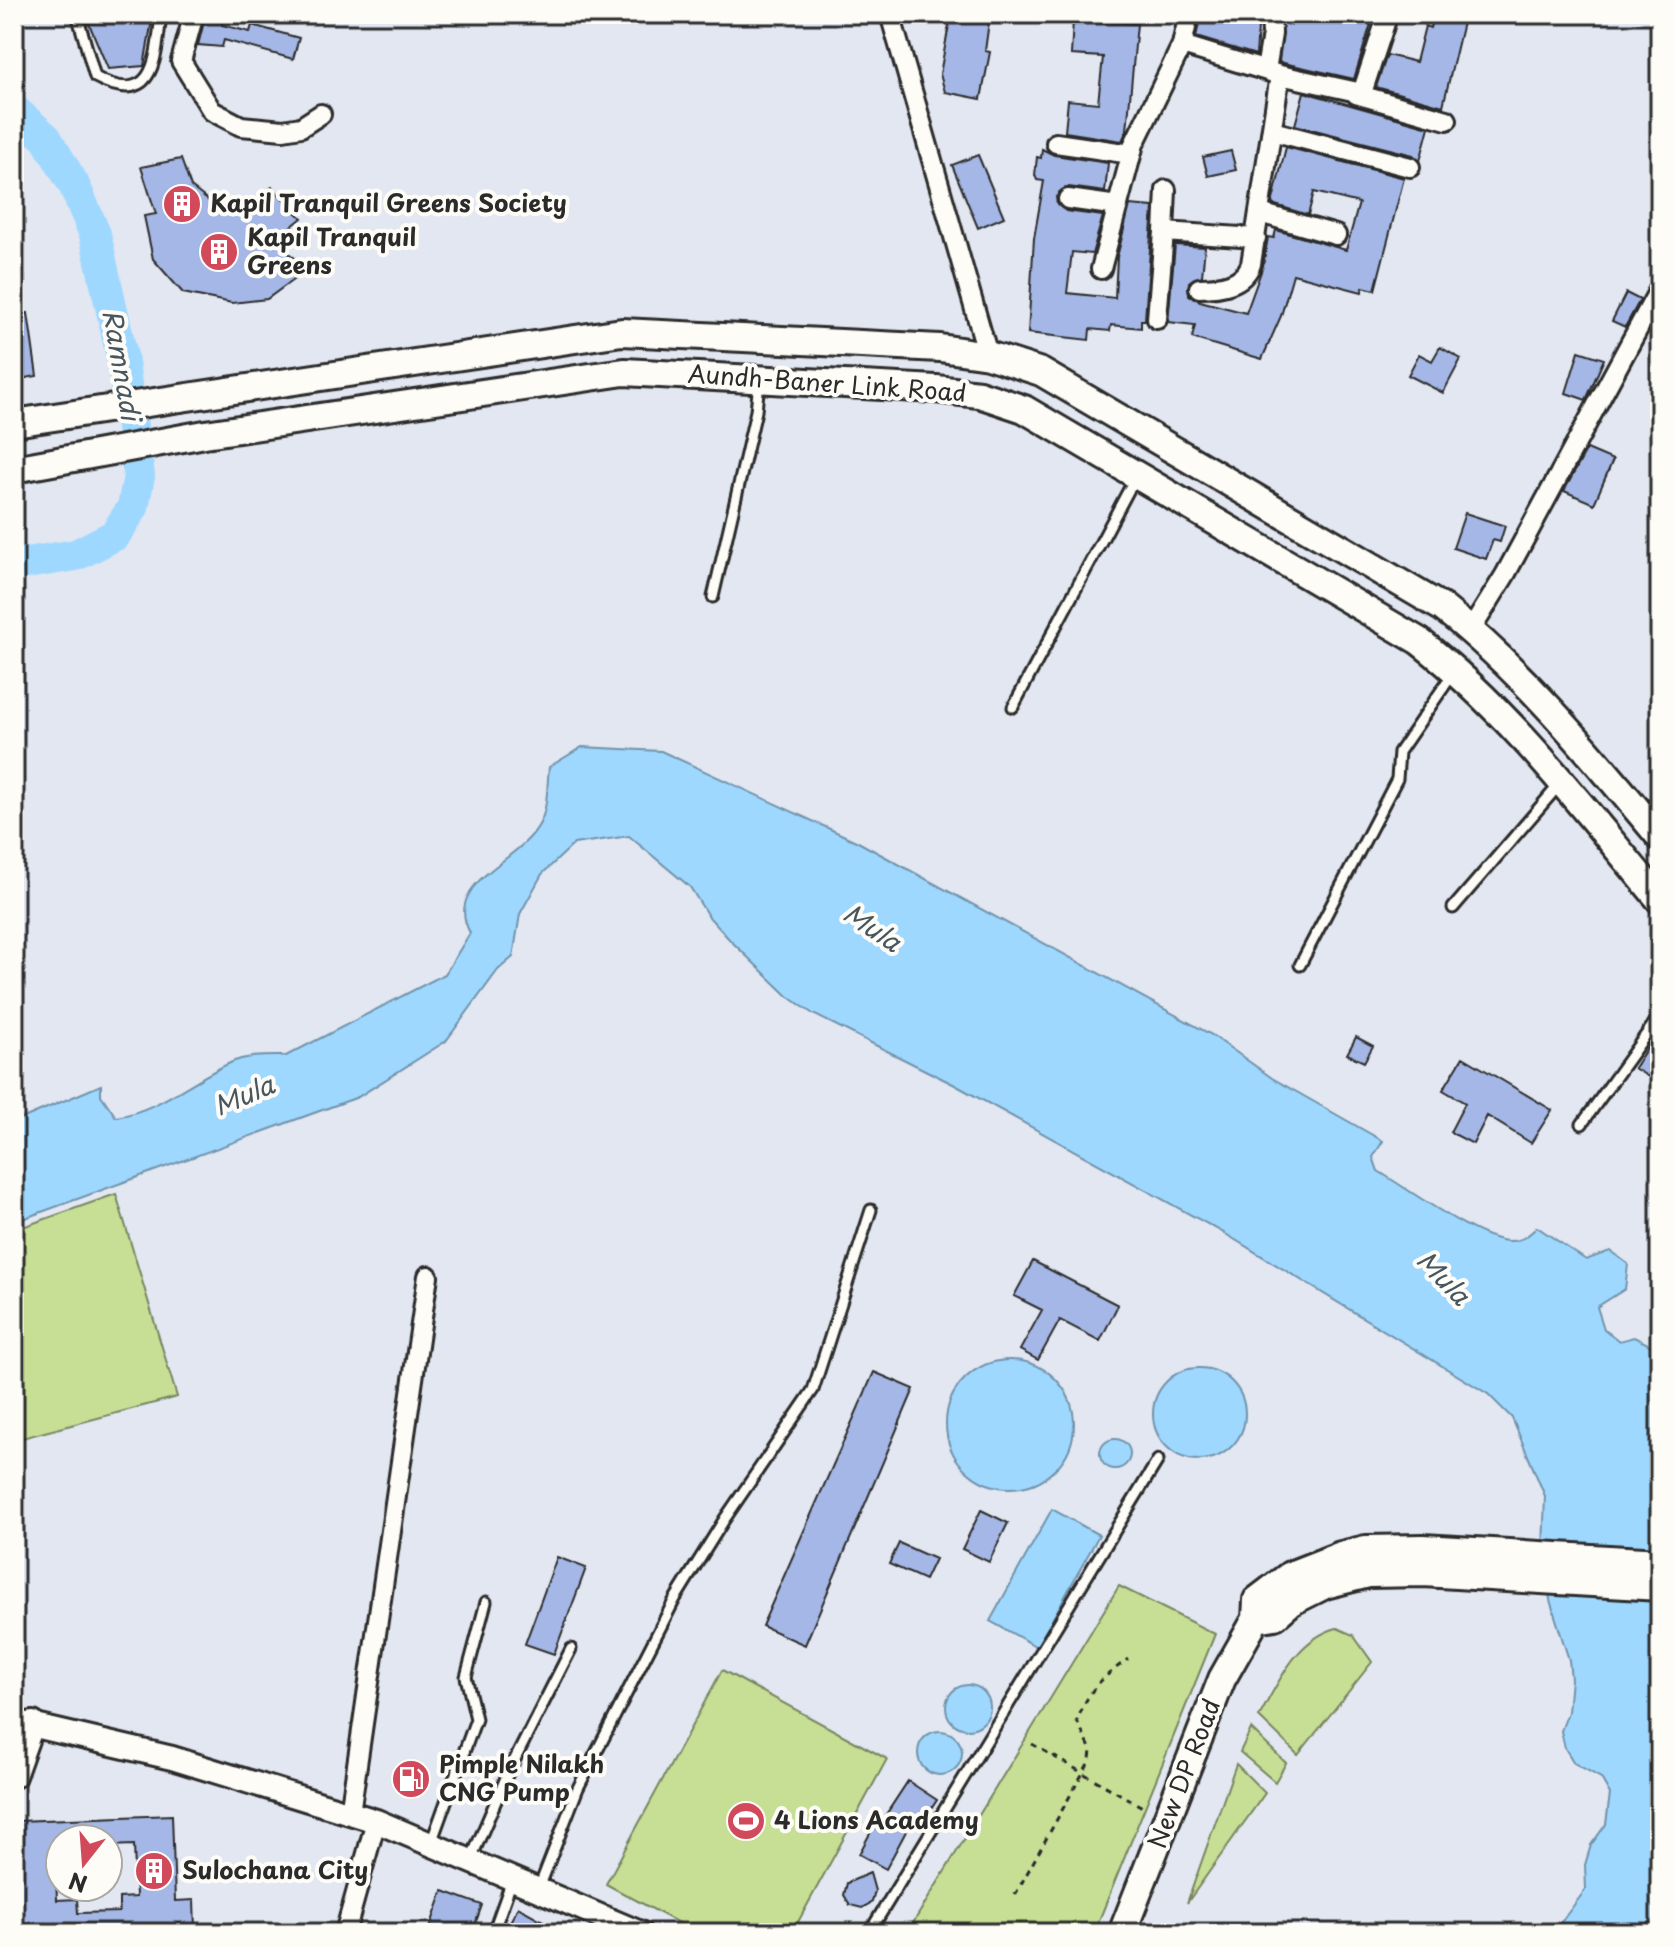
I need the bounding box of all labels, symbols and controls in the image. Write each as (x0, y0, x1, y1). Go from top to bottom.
building icon: Kapil Tranquil Greens Society (161, 183, 203, 225)
place label: Kapil Tranquil Greens Society (210, 184, 567, 220)
place label: Kapil Tranquil Greens (247, 218, 416, 282)
building icon: Kapil Tranquil Greens (198, 231, 240, 273)
water label: Ramnadi (94, 306, 152, 427)
street label: Aundh-Baner Link Road (687, 354, 968, 410)
water label: Mula (836, 893, 910, 961)
water label: Mula (207, 1064, 281, 1125)
water label: Mula (1408, 1241, 1480, 1314)
street label: New DP Road (1138, 1693, 1228, 1854)
place label: Pimple Nilakh CNG Pump (439, 1745, 604, 1809)
fuel station icon: Pimple Nilakh CNG Pump (390, 1758, 432, 1800)
sports icon: 4 Lions Academy (725, 1800, 767, 1842)
place label: 4 Lions Academy (774, 1801, 979, 1837)
north arrow (44, 1823, 124, 1903)
building icon: Sulochana City (133, 1850, 175, 1892)
place label: Sulochana City (182, 1851, 368, 1887)
text: N (65, 1865, 91, 1902)

